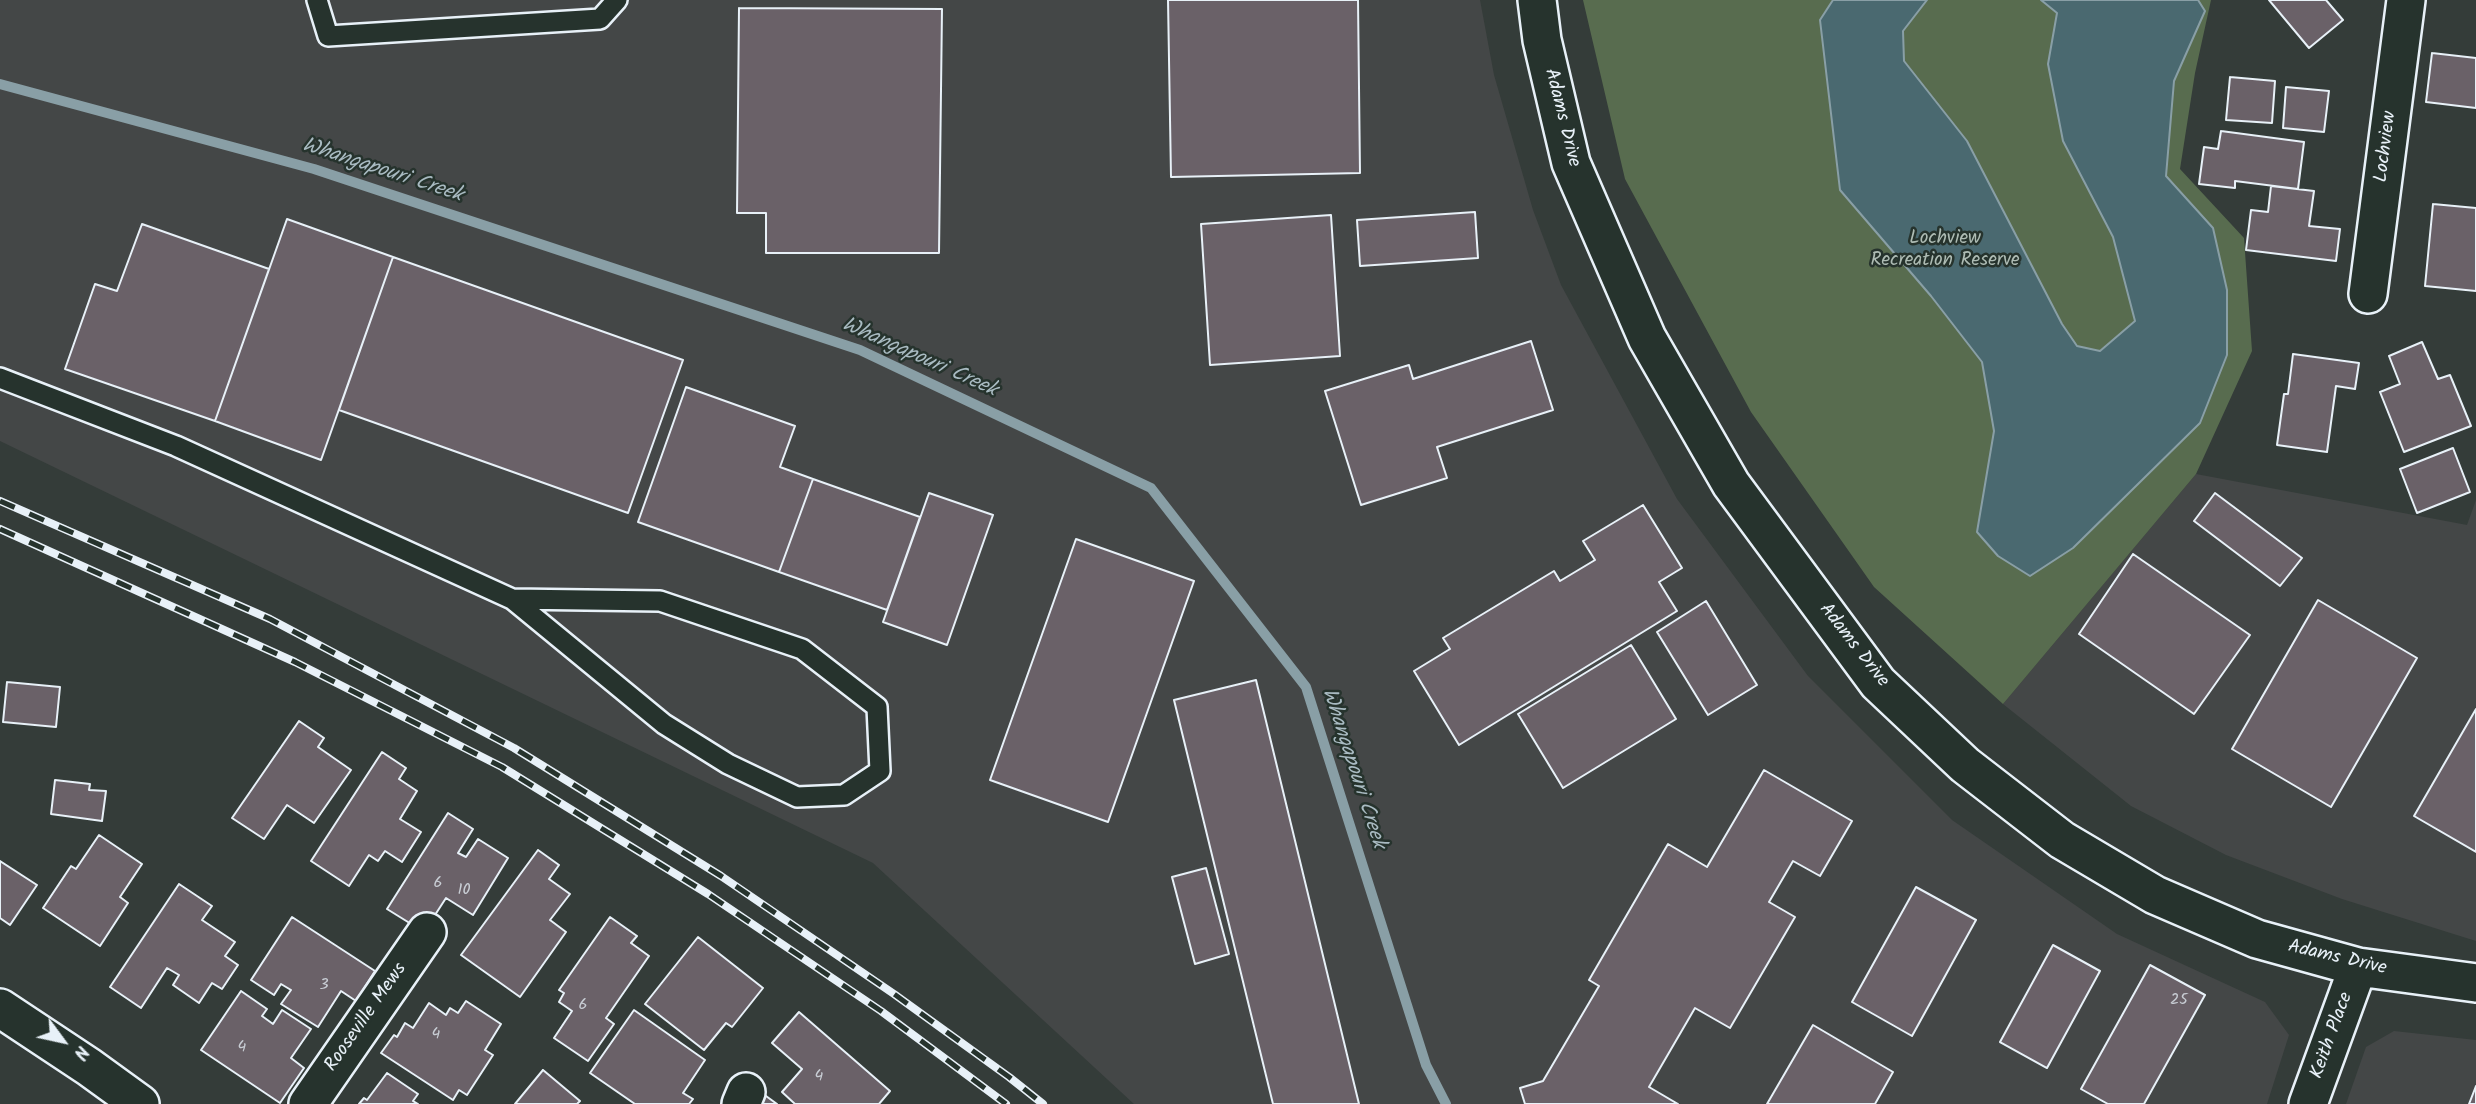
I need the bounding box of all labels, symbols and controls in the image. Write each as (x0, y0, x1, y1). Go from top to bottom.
street label: Adams Drive (1538, 67, 1584, 169)
street label: Lochview (2371, 110, 2403, 184)
water label: Whangapouri Creek (299, 134, 465, 210)
park label: Lochview Recreation Reserve (1870, 229, 2020, 273)
water label: Whangapouri Creek (838, 314, 1000, 404)
street label: Adams Drive (1813, 599, 1893, 693)
water label: Whangapouri Creek (1314, 686, 1390, 852)
house number: 6 (434, 874, 442, 894)
house number: 10 (457, 881, 471, 901)
street label: Adams Drive (2286, 937, 2388, 981)
street label: Rooseville Mews (321, 959, 413, 1077)
house number: 3 (319, 976, 329, 996)
street label: Keith Place (2307, 990, 2359, 1082)
house number: 25 (2170, 991, 2188, 1011)
house number: 6 (579, 996, 587, 1016)
north arrow (28, 1006, 98, 1076)
house number: 4 (432, 1025, 440, 1045)
house number: 4 (238, 1038, 246, 1058)
text: N (65, 1039, 96, 1066)
house number: 4 (815, 1067, 823, 1087)

